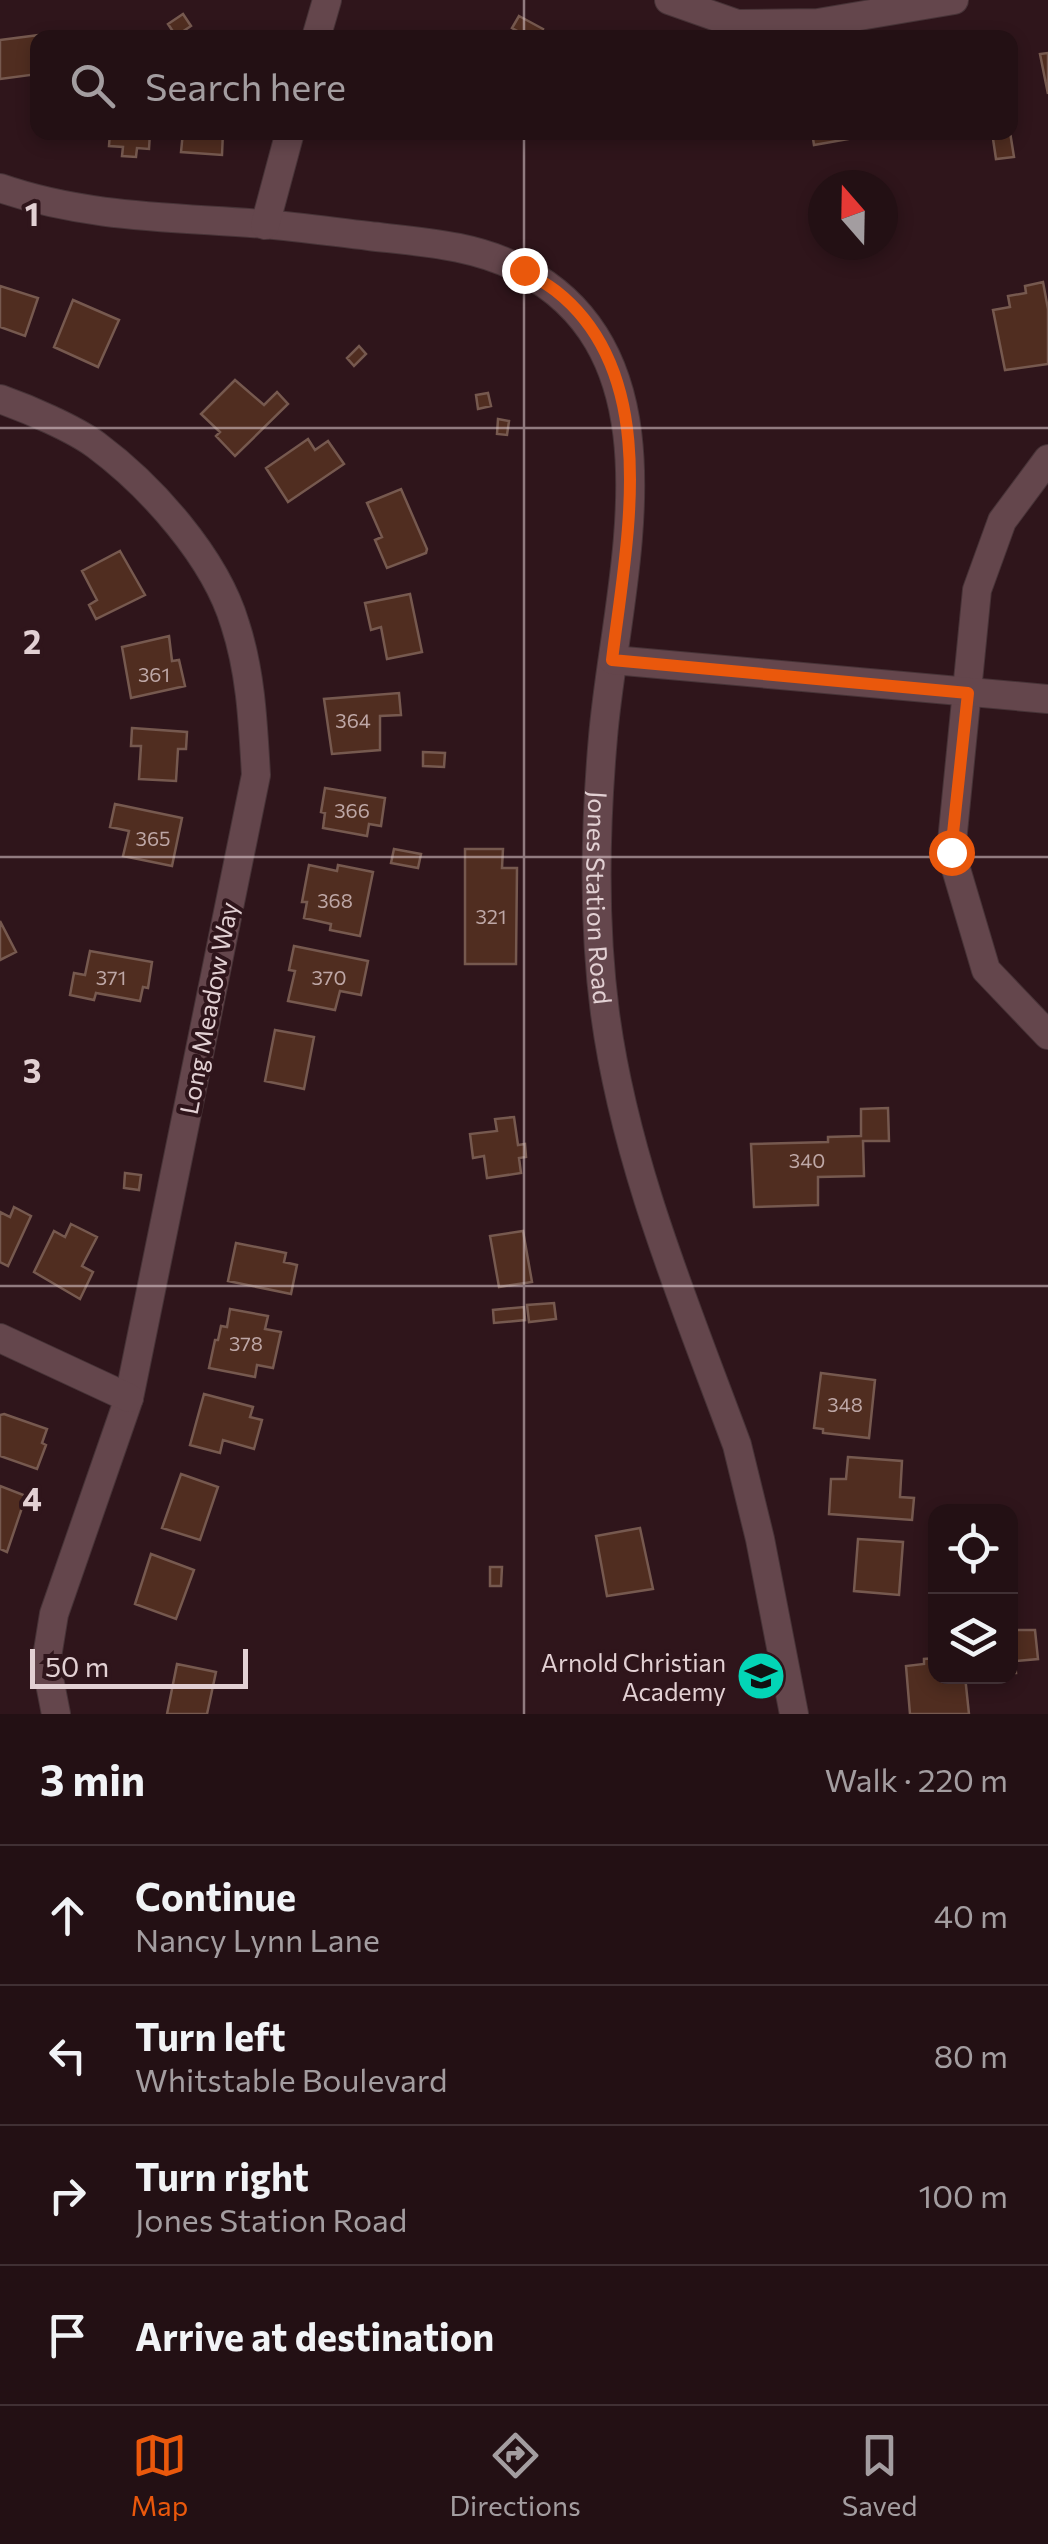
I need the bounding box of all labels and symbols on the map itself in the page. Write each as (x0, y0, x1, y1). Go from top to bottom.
north arrow (808, 170, 898, 260)
text: 1 (25, 193, 39, 233)
route end (502, 248, 548, 294)
text: 2 (23, 621, 41, 661)
house number: 361 (138, 662, 170, 686)
house number: 364 (335, 708, 371, 732)
street label: Jones Station Road (581, 790, 619, 1006)
house number: 366 (334, 798, 370, 822)
house number: 365 (135, 826, 171, 850)
route start (929, 830, 975, 876)
house number: 368 (317, 888, 353, 912)
street label: Long Meadow Way (173, 899, 243, 1117)
house number: 321 (476, 904, 507, 928)
house number: 371 (96, 965, 126, 989)
house number: 370 (312, 965, 346, 989)
text: 3 (23, 1050, 41, 1090)
house number: 340 (789, 1148, 825, 1172)
house number: 378 (229, 1331, 263, 1355)
house number: 348 (827, 1392, 863, 1416)
text: 4 (22, 1478, 42, 1518)
scale bar (30, 1644, 248, 1688)
place label: Arnold Christian Academy (541, 1647, 726, 1706)
school or university icon: Arnold Christian Academy (735, 1650, 787, 1702)

